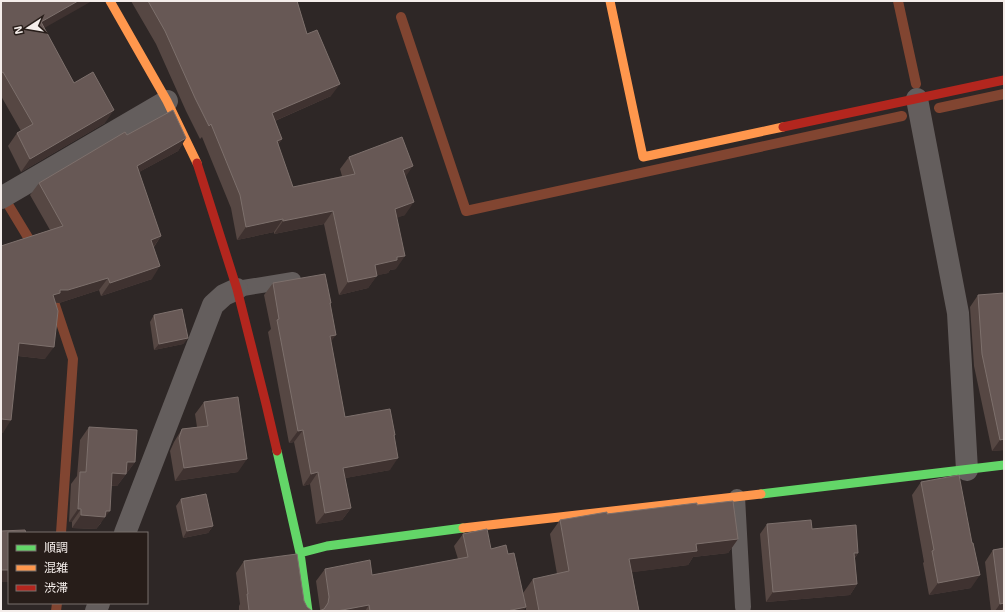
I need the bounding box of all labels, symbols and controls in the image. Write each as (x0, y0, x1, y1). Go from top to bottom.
north arrow (8, 8, 48, 48)
text: N (11, 25, 25, 35)
legend (8, 532, 148, 604)
text: 順調 (44, 540, 68, 554)
text: 混雑 (44, 560, 68, 574)
text: 渋滞 (44, 580, 68, 594)

